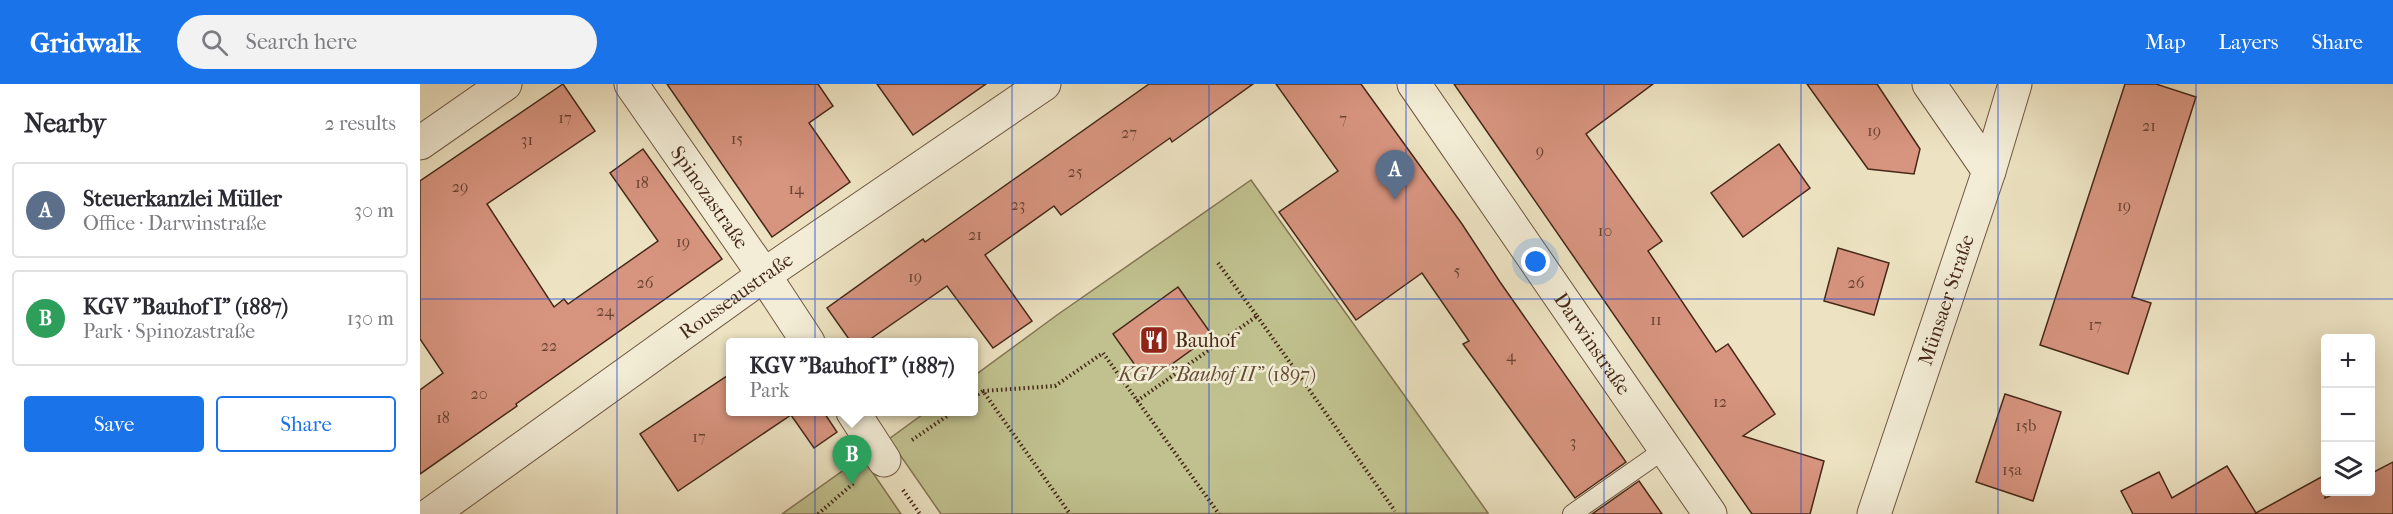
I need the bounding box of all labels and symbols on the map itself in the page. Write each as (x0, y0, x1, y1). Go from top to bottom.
house number: 17 (558, 108, 572, 127)
house number: 7 (1339, 109, 1347, 128)
house number: 21 (2142, 116, 2156, 135)
house number: 19 (1867, 121, 1881, 140)
house number: 27 (1121, 123, 1137, 142)
house number: 15 (731, 129, 743, 148)
house number: 31 (521, 130, 533, 149)
street label: Spinozastraße (666, 141, 754, 253)
house number: 9 (1536, 141, 1544, 160)
pin: A (1376, 150, 1414, 200)
house number: 25 (1067, 162, 1083, 181)
house number: 18 (635, 173, 649, 192)
house number: 29 (452, 177, 468, 196)
house number: 14 (788, 179, 804, 198)
house number: 23 (1011, 195, 1025, 214)
house number: 19 (2117, 196, 2131, 215)
house number: 10 (1598, 221, 1612, 240)
house number: 21 (968, 225, 982, 244)
street label: Münsaer Straße (1913, 231, 1978, 368)
house number: 19 (676, 232, 690, 251)
street label: Rousseaustraße (675, 247, 797, 344)
your location (1521, 247, 1550, 276)
house number: 5 (1454, 261, 1461, 280)
house number: 19 (908, 267, 922, 286)
house number: 26 (637, 273, 654, 292)
house number: 26 (1848, 273, 1865, 292)
street label: Darwinstraße (1549, 288, 1636, 399)
house number: 24 (596, 301, 614, 320)
house number: 11 (1650, 310, 1662, 329)
house number: 17 (2088, 315, 2102, 334)
restaurant icon: Bauhof (1138, 324, 1170, 356)
place label: Bauhof (1175, 329, 1241, 352)
house number: 22 (541, 336, 557, 355)
house number: 4 (1506, 346, 1516, 365)
park label: KGV "Bauhof II" (1897) (1116, 363, 1316, 386)
house number: 20 (470, 384, 488, 403)
house number: 12 (1713, 392, 1727, 411)
house number: 18 (436, 408, 450, 427)
house number: 15b (2016, 416, 2036, 435)
house number: 17 (692, 427, 706, 446)
house number: 3 (1570, 432, 1576, 451)
pin: B (832, 436, 872, 485)
house number: 15a (2002, 460, 2023, 479)

